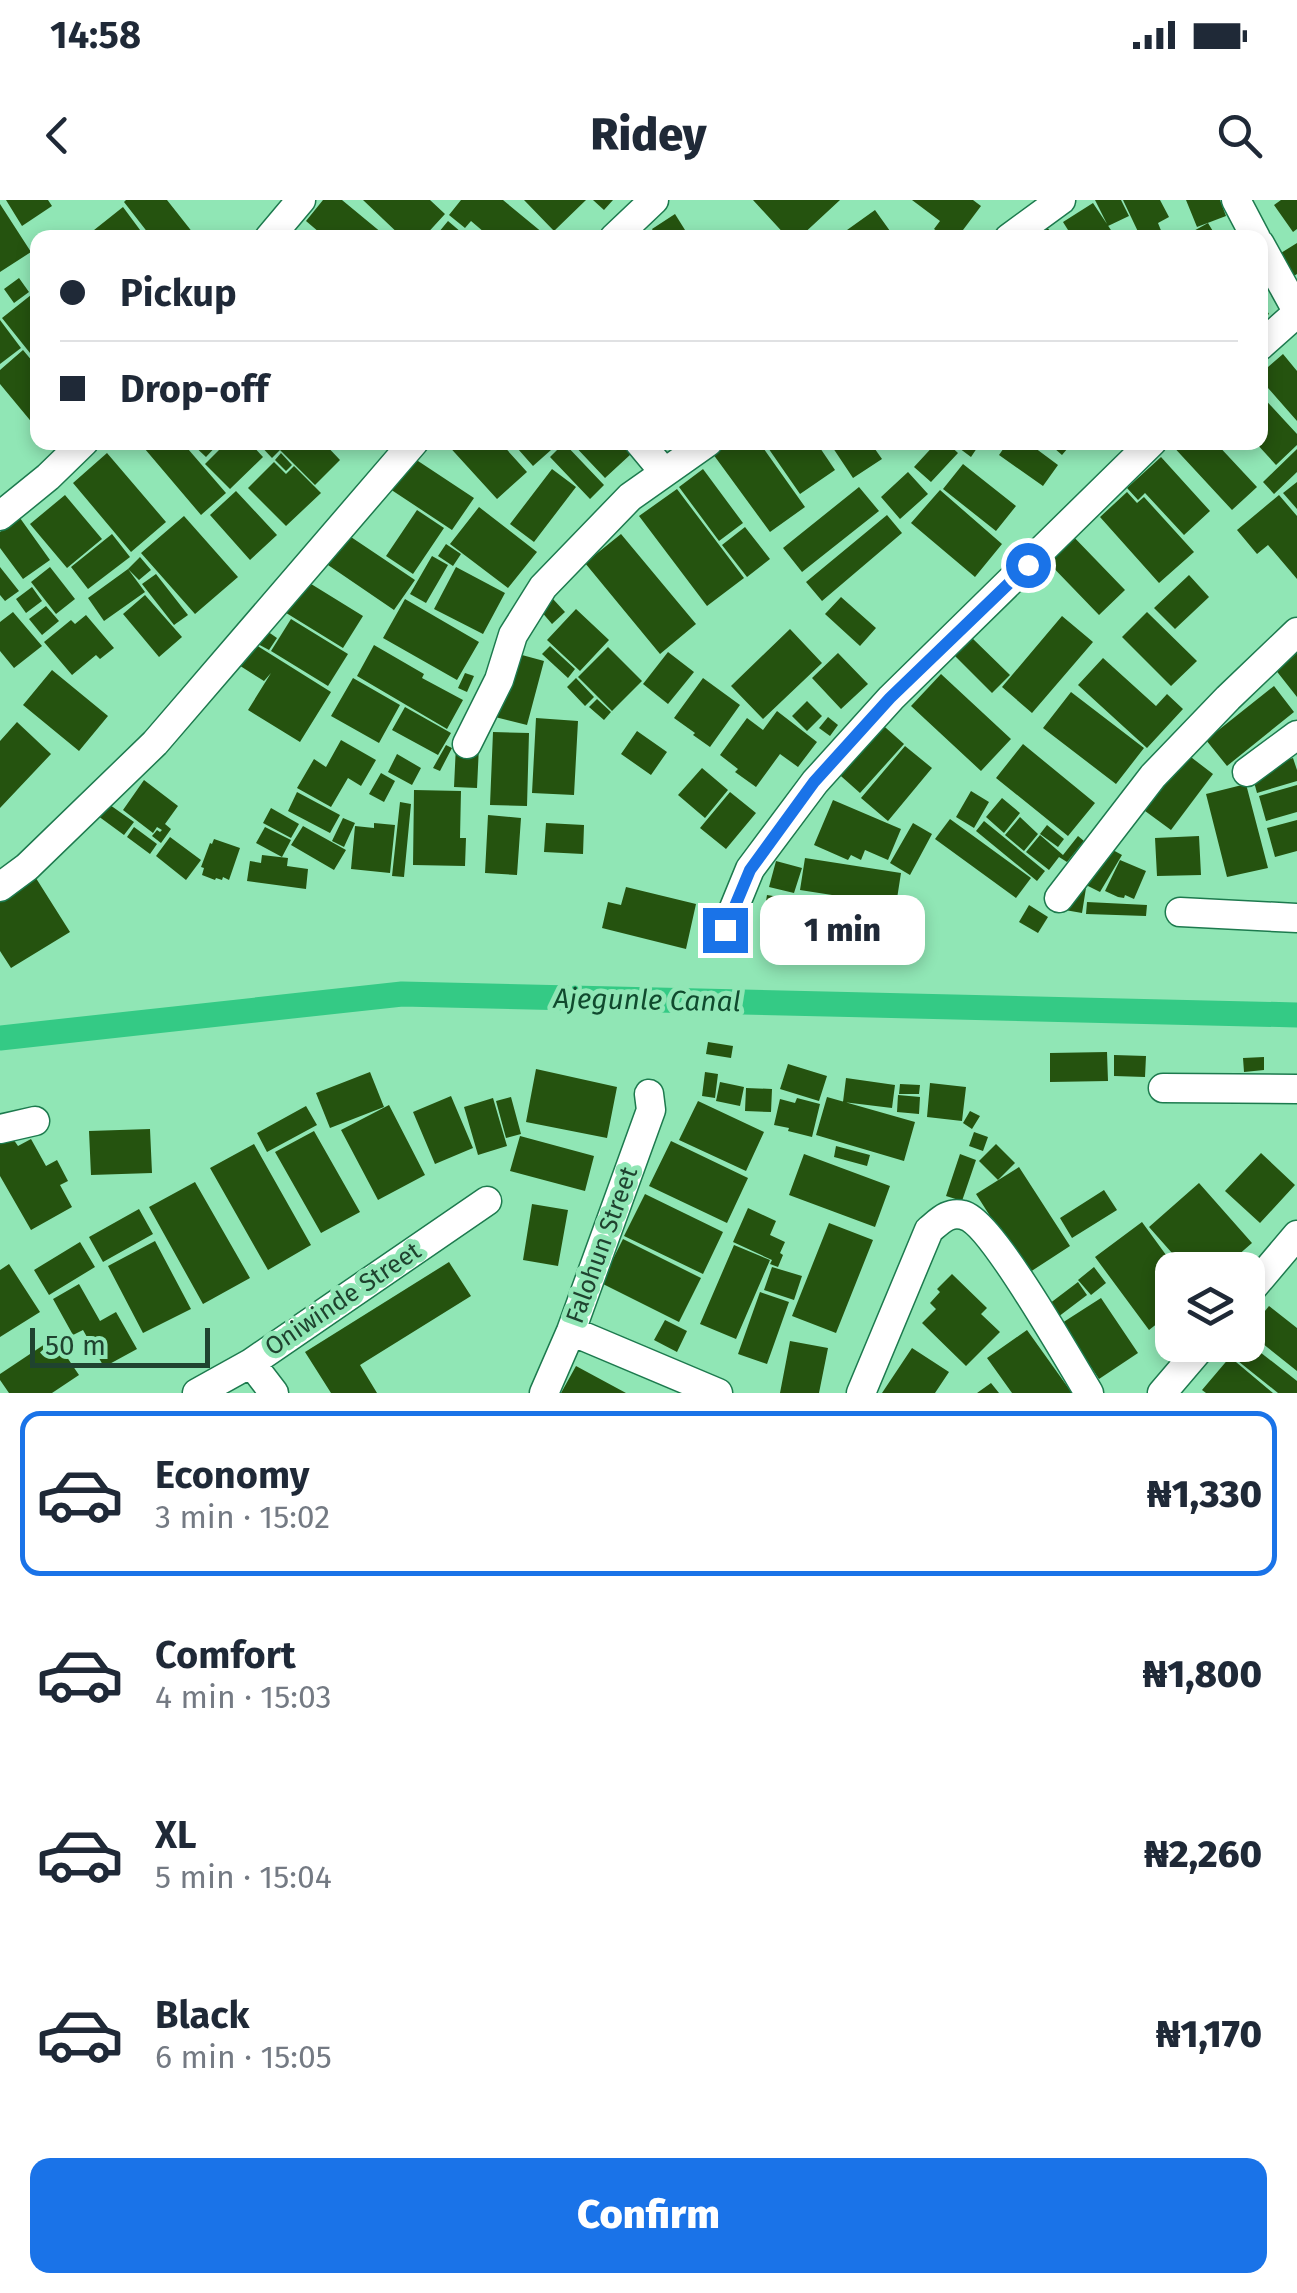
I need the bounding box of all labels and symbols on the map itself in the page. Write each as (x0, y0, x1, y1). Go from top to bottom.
route start (1006, 543, 1051, 588)
callout: 1 min (760, 895, 925, 965)
route end (703, 908, 748, 953)
water label: Ajegunle Canal (552, 982, 741, 1018)
street label: Falohun Street (560, 1162, 645, 1327)
street label: Oniwinde Street (259, 1235, 427, 1362)
scale bar (30, 1323, 210, 1368)

